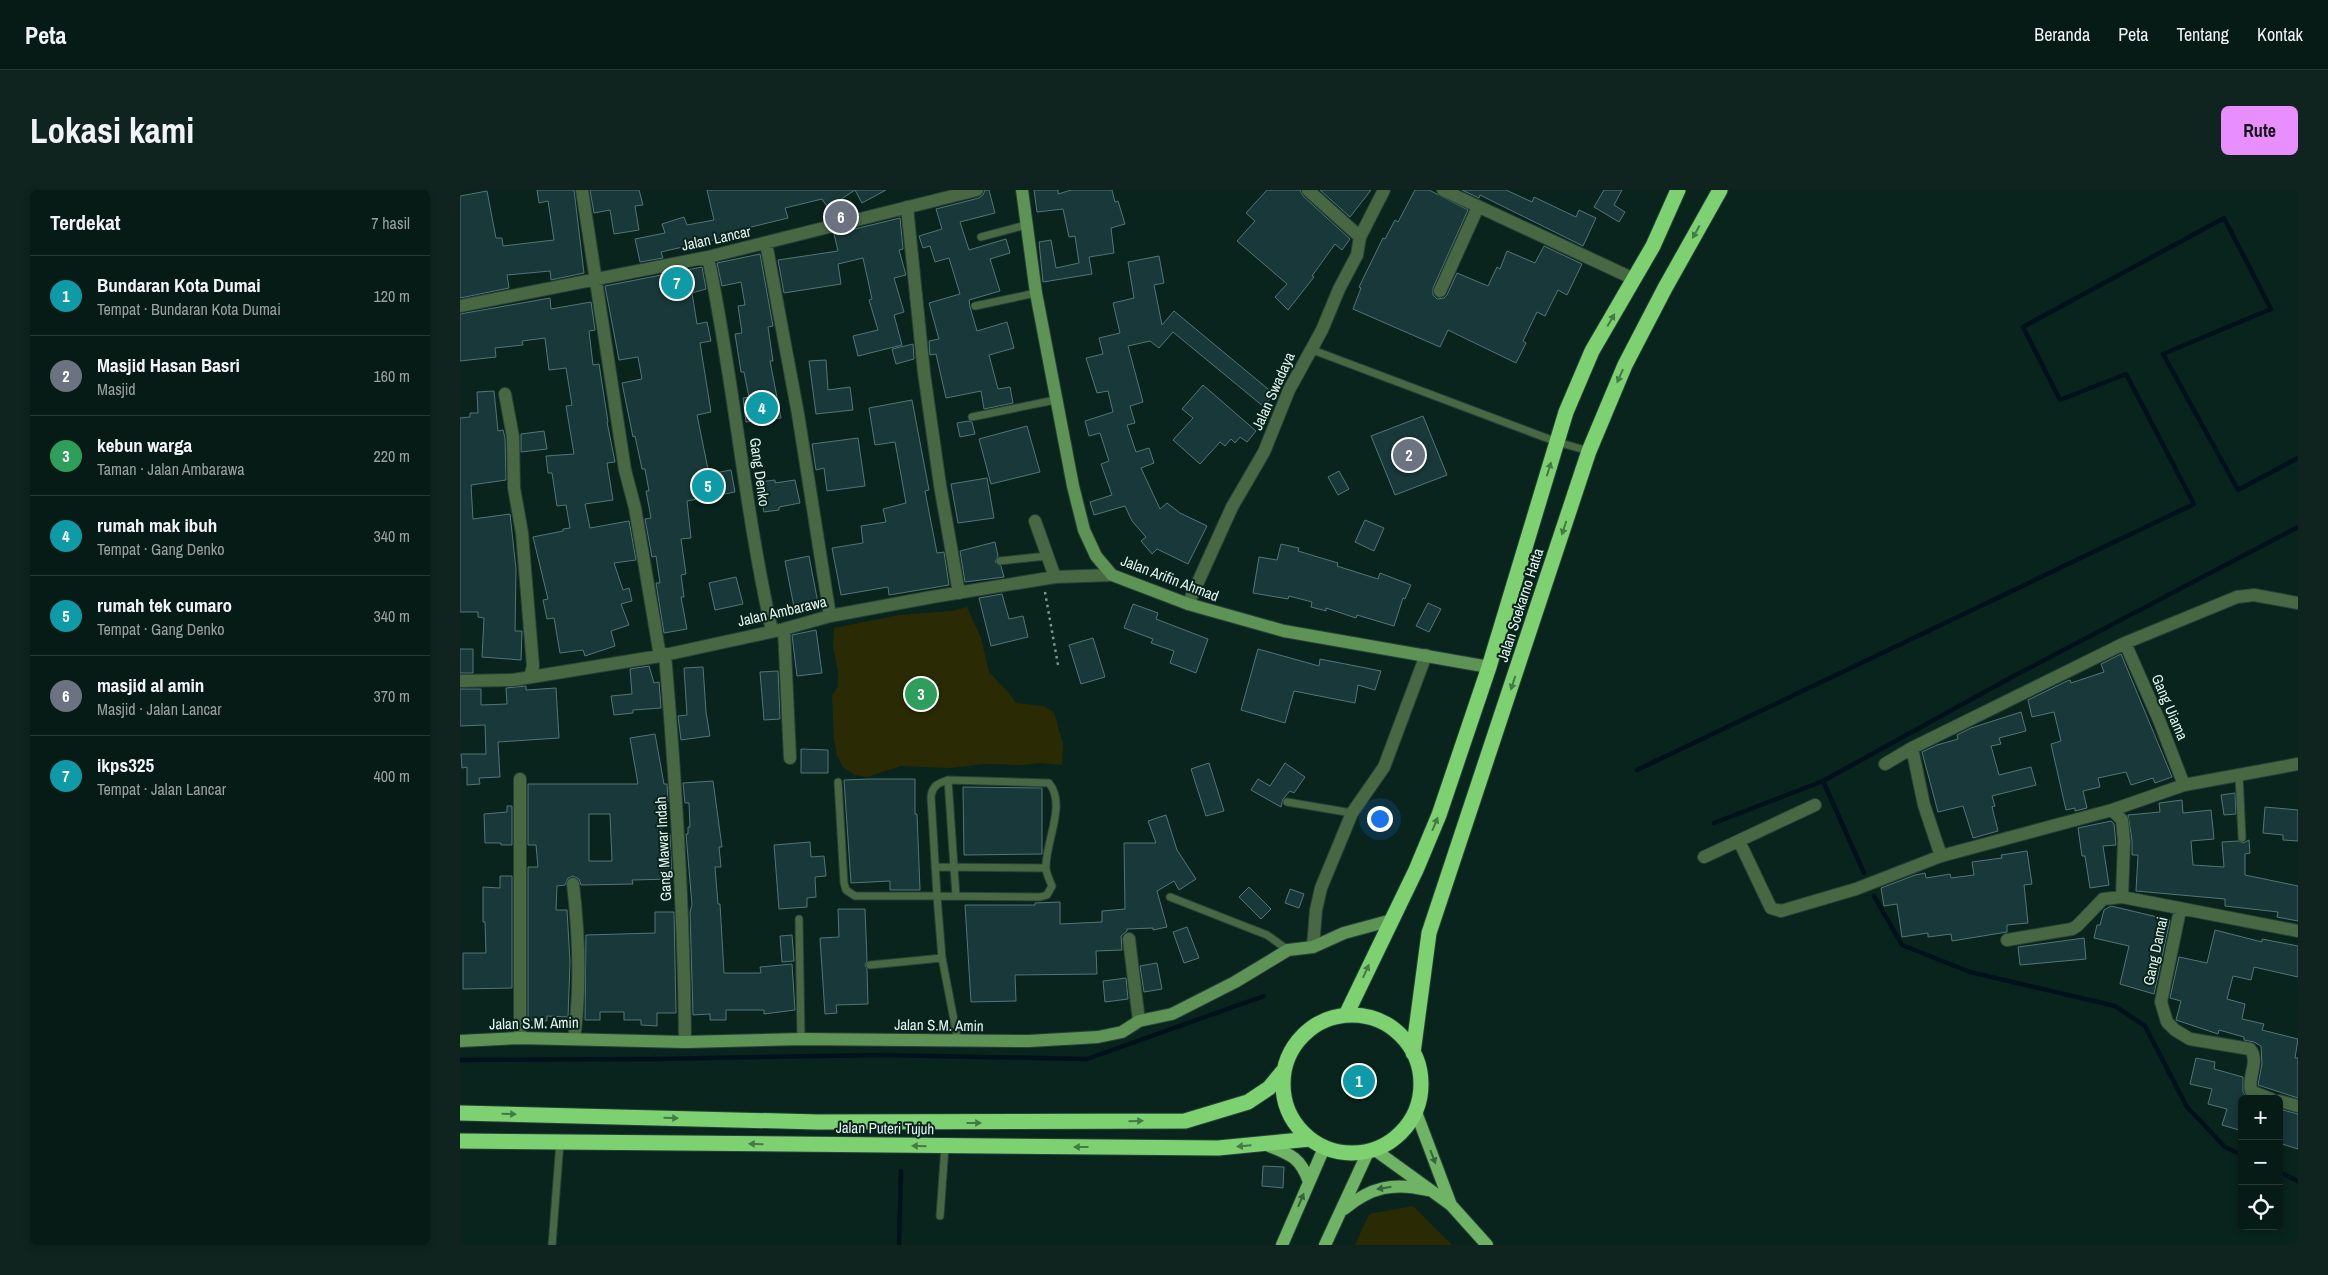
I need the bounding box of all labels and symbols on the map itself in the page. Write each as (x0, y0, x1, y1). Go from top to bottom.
pin: 6 (825, 198, 857, 236)
street label: Jalan Lancar (679, 220, 753, 256)
one-way arrow (1692, 225, 1700, 240)
pin: 7 (661, 264, 693, 302)
one-way arrow (1606, 313, 1615, 326)
street label: Jalan Swadaya (1246, 348, 1300, 433)
one-way arrow (1616, 369, 1624, 383)
pin: 4 (746, 389, 778, 427)
street label: Gang Denko (745, 436, 775, 508)
pin: 2 (1393, 436, 1425, 474)
one-way arrow (1546, 462, 1553, 477)
pin: 5 (692, 467, 724, 505)
one-way arrow (1559, 521, 1567, 536)
street label: Jalan Soekarno Hatta (1492, 545, 1548, 664)
street label: Jalan Arifin Ahmad (1118, 550, 1222, 606)
street label: Jalan Ambarawa (735, 591, 829, 631)
street label: Gang Uiama (2147, 671, 2193, 743)
pin: 3 (905, 675, 937, 713)
one-way arrow (1508, 675, 1516, 690)
street label: Gang Mawar Indah (650, 796, 676, 902)
your location (1367, 806, 1393, 832)
one-way arrow (1431, 816, 1439, 831)
street label: Gang Damai (2137, 915, 2173, 987)
one-way arrow (1363, 964, 1371, 978)
street label: Jalan S.M. Amin (489, 1012, 579, 1034)
street label: Jalan S.M. Amin (894, 1014, 984, 1036)
pin: 1 (1343, 1062, 1375, 1100)
one-way arrow (501, 1110, 517, 1118)
one-way arrow (663, 1114, 679, 1122)
street label: Jalan Puteri Tujuh (836, 1117, 934, 1139)
one-way arrow (1128, 1117, 1144, 1125)
one-way arrow (966, 1119, 982, 1127)
one-way arrow (748, 1140, 764, 1148)
one-way arrow (911, 1142, 927, 1150)
one-way arrow (1236, 1142, 1252, 1150)
one-way arrow (1073, 1143, 1089, 1151)
one-way arrow (1429, 1150, 1437, 1165)
one-way arrow (1376, 1185, 1392, 1193)
one-way arrow (1298, 1193, 1306, 1207)

